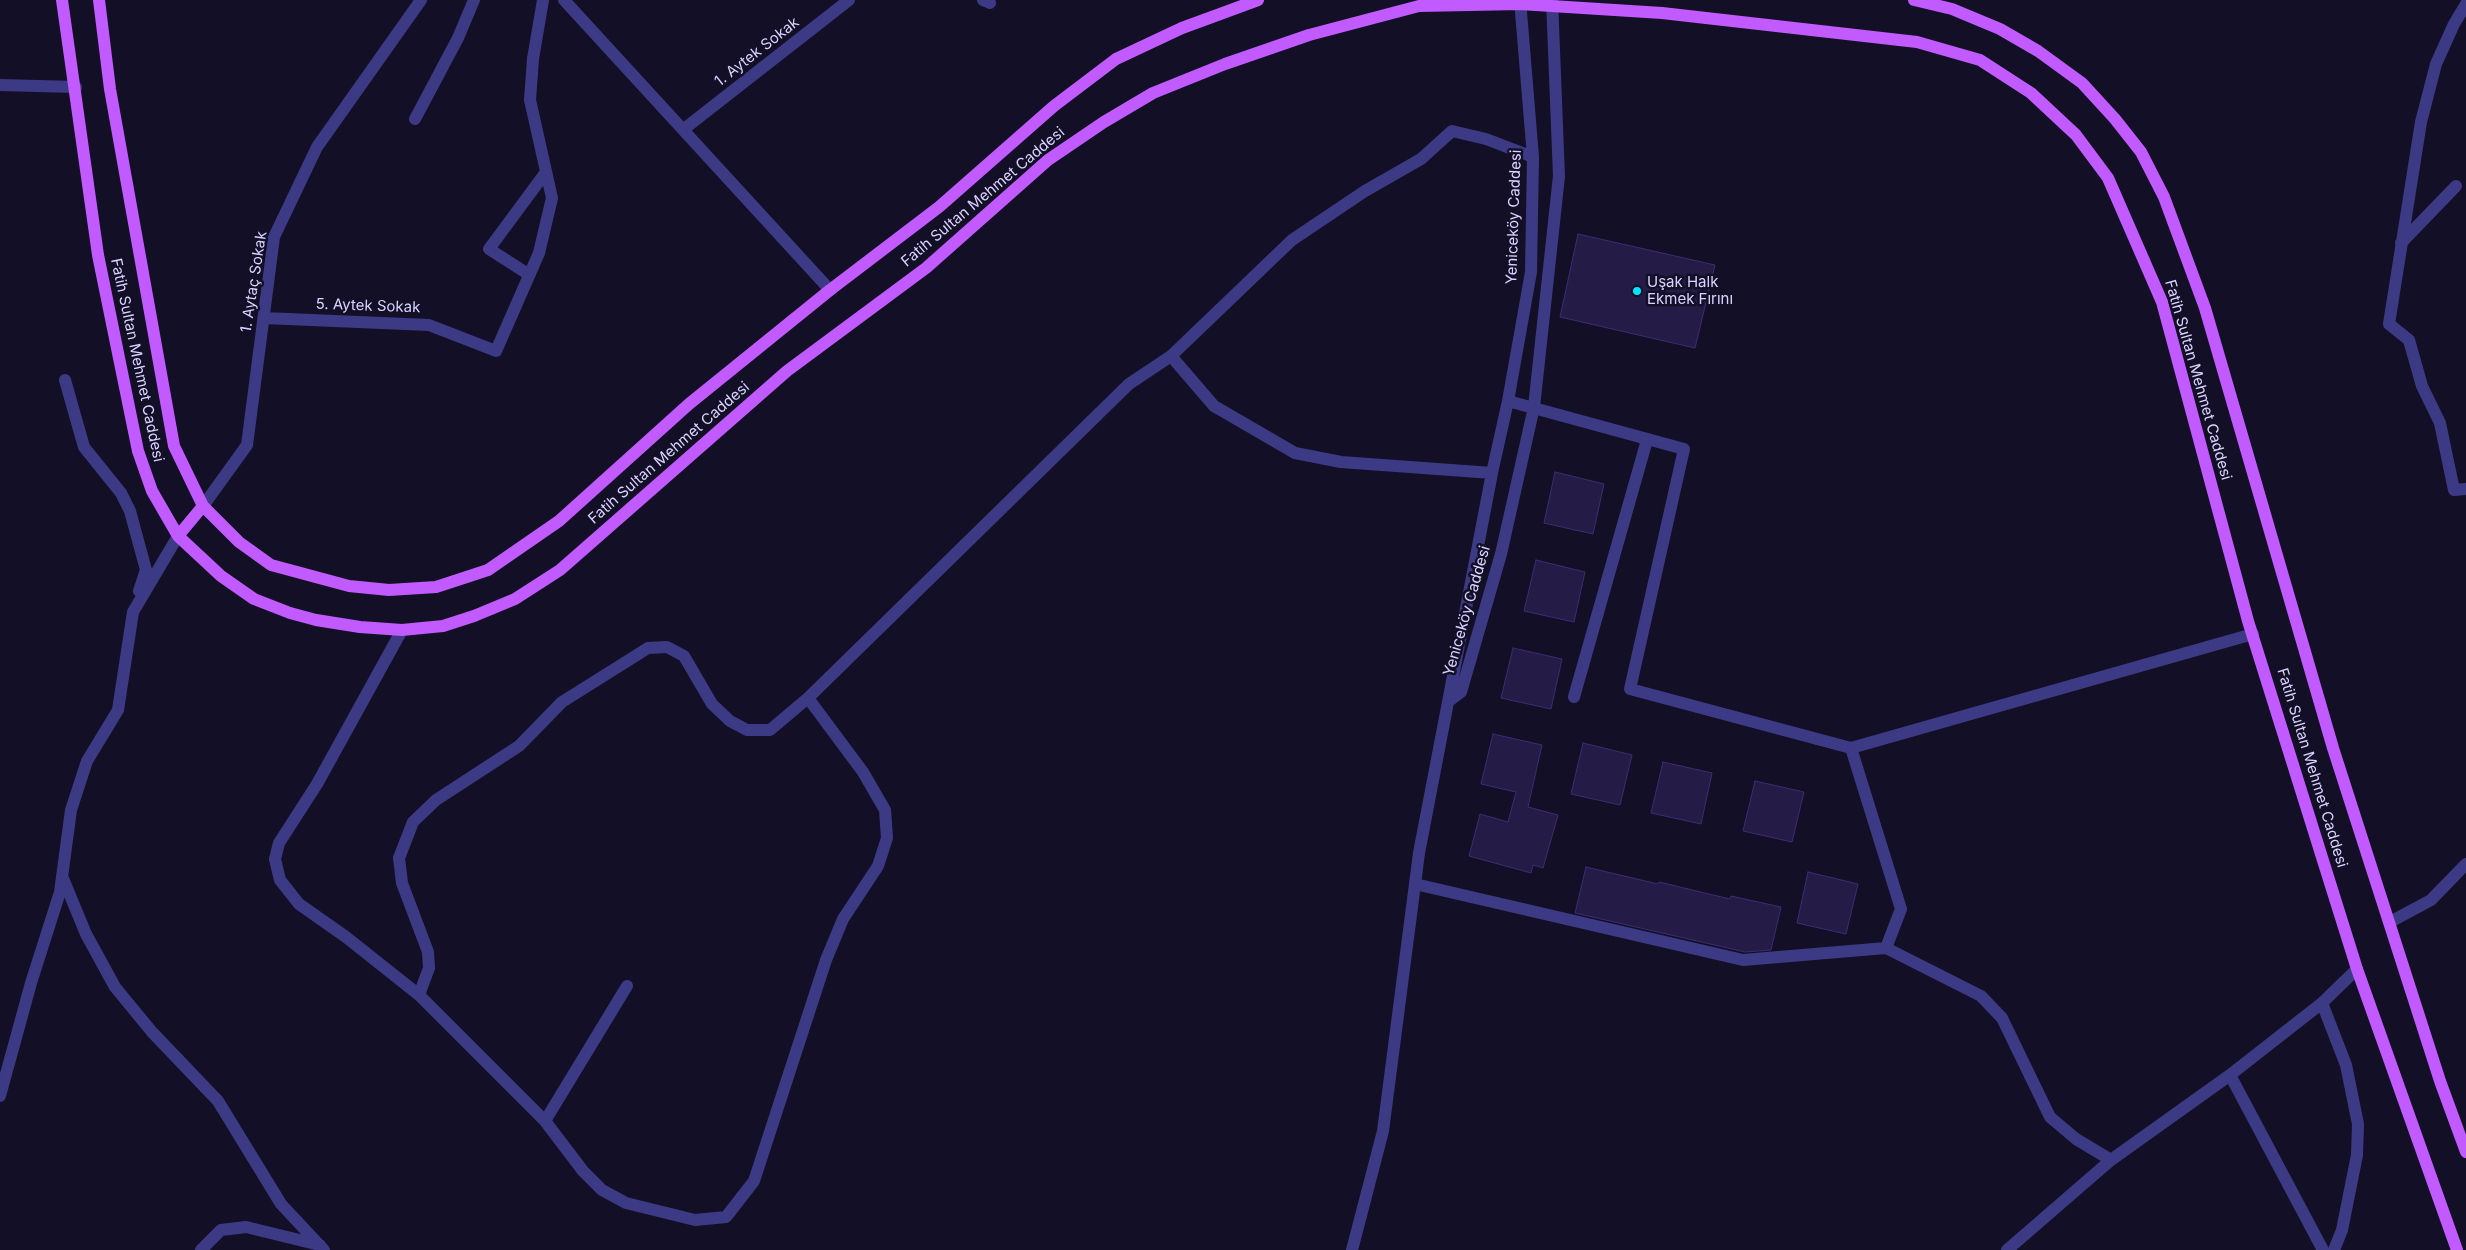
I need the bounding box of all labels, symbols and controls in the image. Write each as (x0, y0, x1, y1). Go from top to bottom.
street label: 1. Aytek Sokak (711, 13, 803, 91)
street label: Fatih Sultan Mehmet Caddesi (898, 123, 1068, 271)
street label: Yeniceköy Caddesi (1503, 149, 1525, 285)
street label: 1. Aytaç Sokak (237, 230, 271, 334)
street label: Fatih Sultan Mehmet Caddesi (107, 257, 167, 463)
place label: Uşak Halk Ekmek Fırını (1647, 273, 1733, 308)
street label: Fatih Sultan Mehmet Caddesi (2161, 278, 2235, 482)
marker: Uşak Halk Ekmek Fırını (1631, 285, 1643, 297)
street label: 5. Aytek Sokak (315, 295, 421, 317)
street label: Fatih Sultan Mehmet Caddesi (585, 378, 753, 528)
street label: Yeniceköy Caddesi (1440, 544, 1494, 678)
street label: Fatih Sultan Mehmet Caddesi (2273, 666, 2351, 870)

